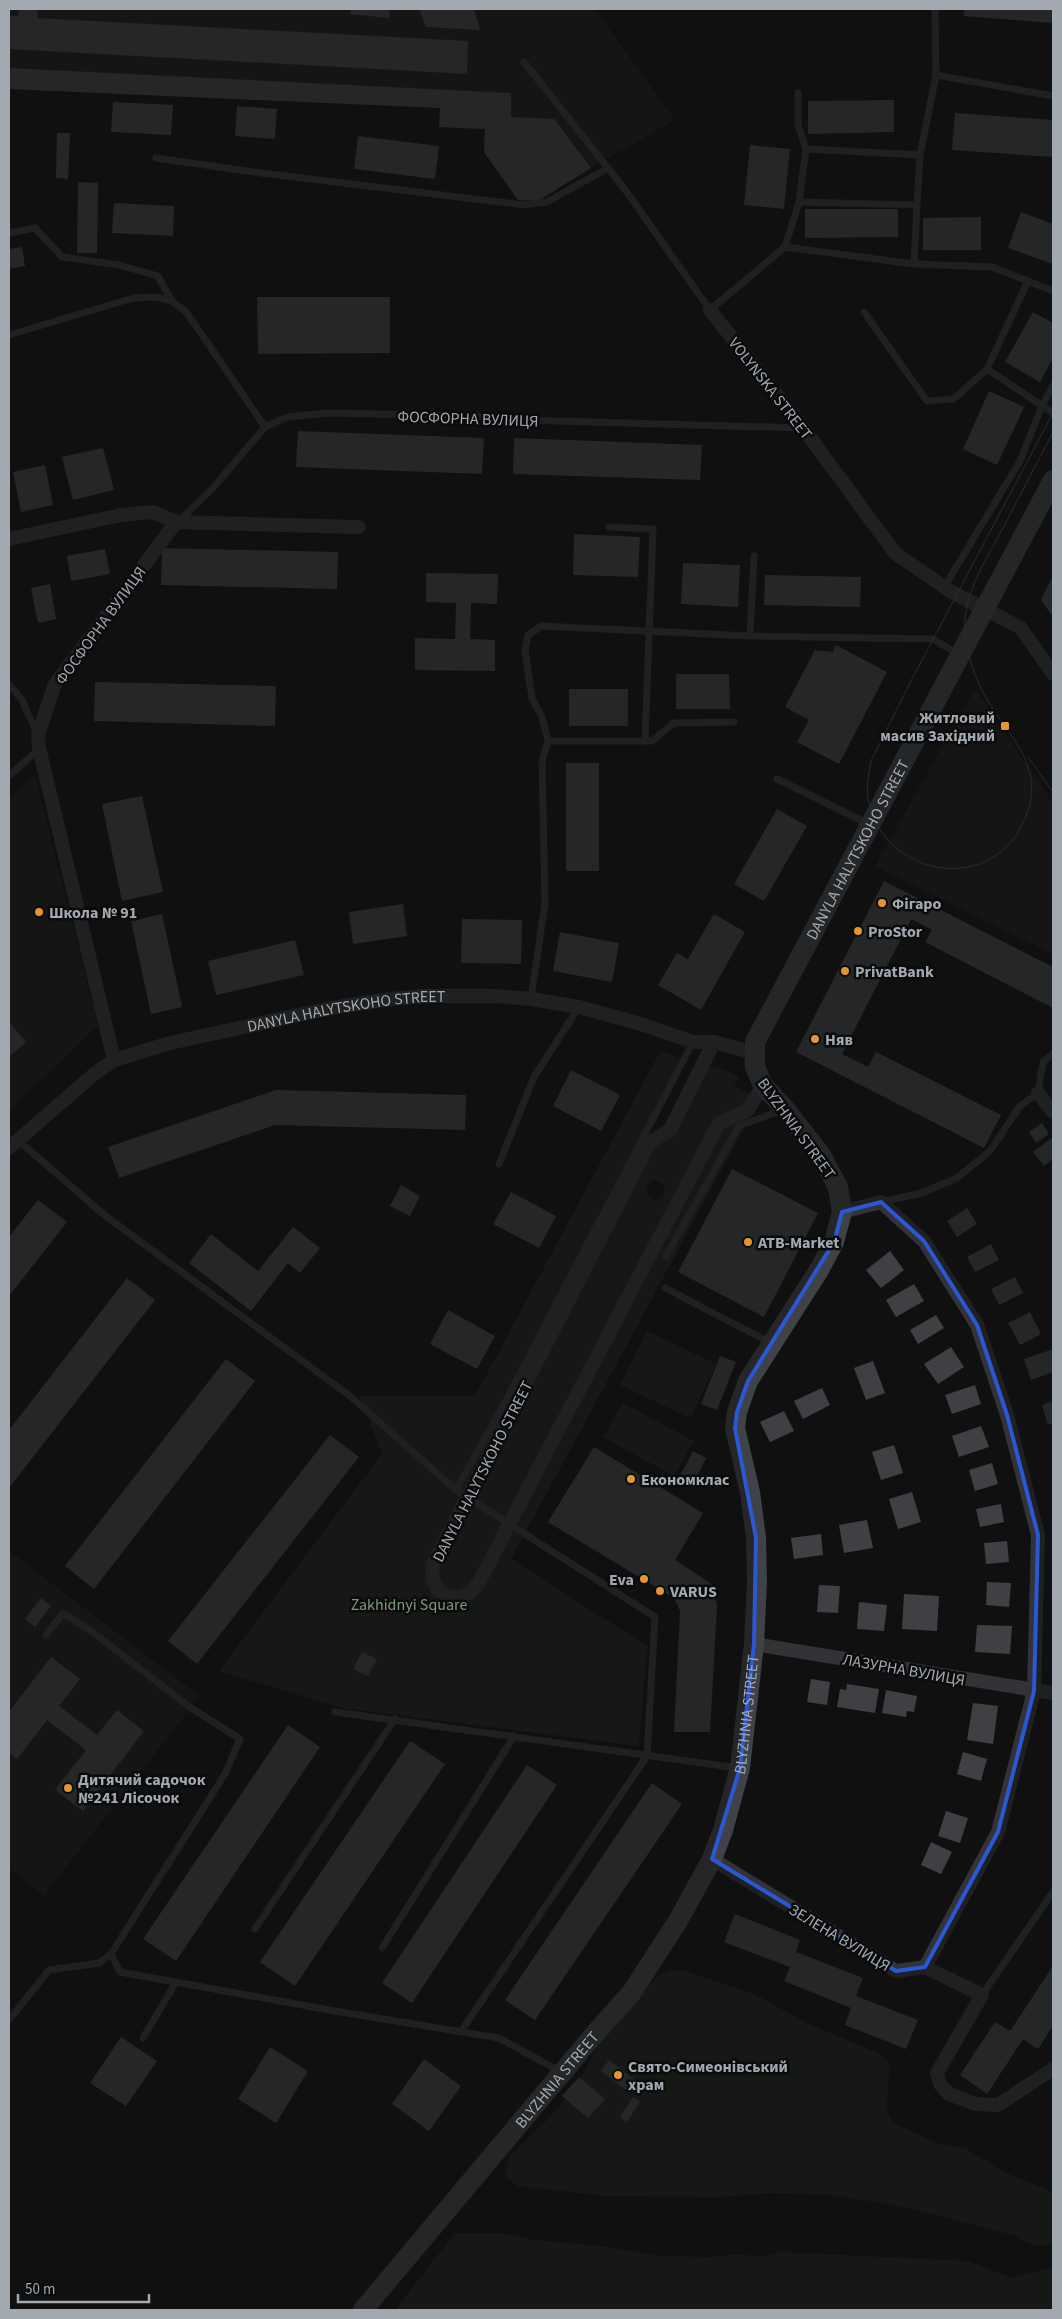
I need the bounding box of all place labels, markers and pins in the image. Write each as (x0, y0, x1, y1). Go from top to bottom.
place label: Житловий масив Західний (880, 707, 995, 747)
marker: Житловий масив Західний (999, 720, 1011, 732)
place label: Фігаро (892, 893, 942, 915)
marker: Фігаро (876, 897, 888, 909)
place label: Школа № 91 (49, 902, 137, 924)
marker: Школа № 91 (33, 906, 45, 918)
place label: ProStor (868, 921, 923, 943)
marker: ProStor (852, 925, 864, 937)
place label: PrivatBank (855, 961, 934, 983)
marker: PrivatBank (839, 965, 851, 977)
place label: Няв (825, 1029, 853, 1051)
marker: Няв (809, 1033, 821, 1045)
place label: ATB-Market (757, 1232, 839, 1254)
marker: ATB-Market (742, 1236, 754, 1248)
place label: Економклас (641, 1469, 730, 1491)
marker: Економклас (625, 1473, 637, 1485)
place label: Eva (609, 1569, 634, 1591)
marker: Eva (638, 1573, 650, 1585)
place label: VARUS (669, 1581, 717, 1603)
marker: VARUS (654, 1585, 666, 1597)
place label: Дитячий садочок №241 Лісочок (78, 1769, 206, 1809)
marker: Дитячий садочок №241 Лісочок (62, 1782, 74, 1794)
place label: Свято-Симеонівський храм (628, 2056, 788, 2096)
marker: Свято-Симеонівський храм (612, 2069, 624, 2081)

